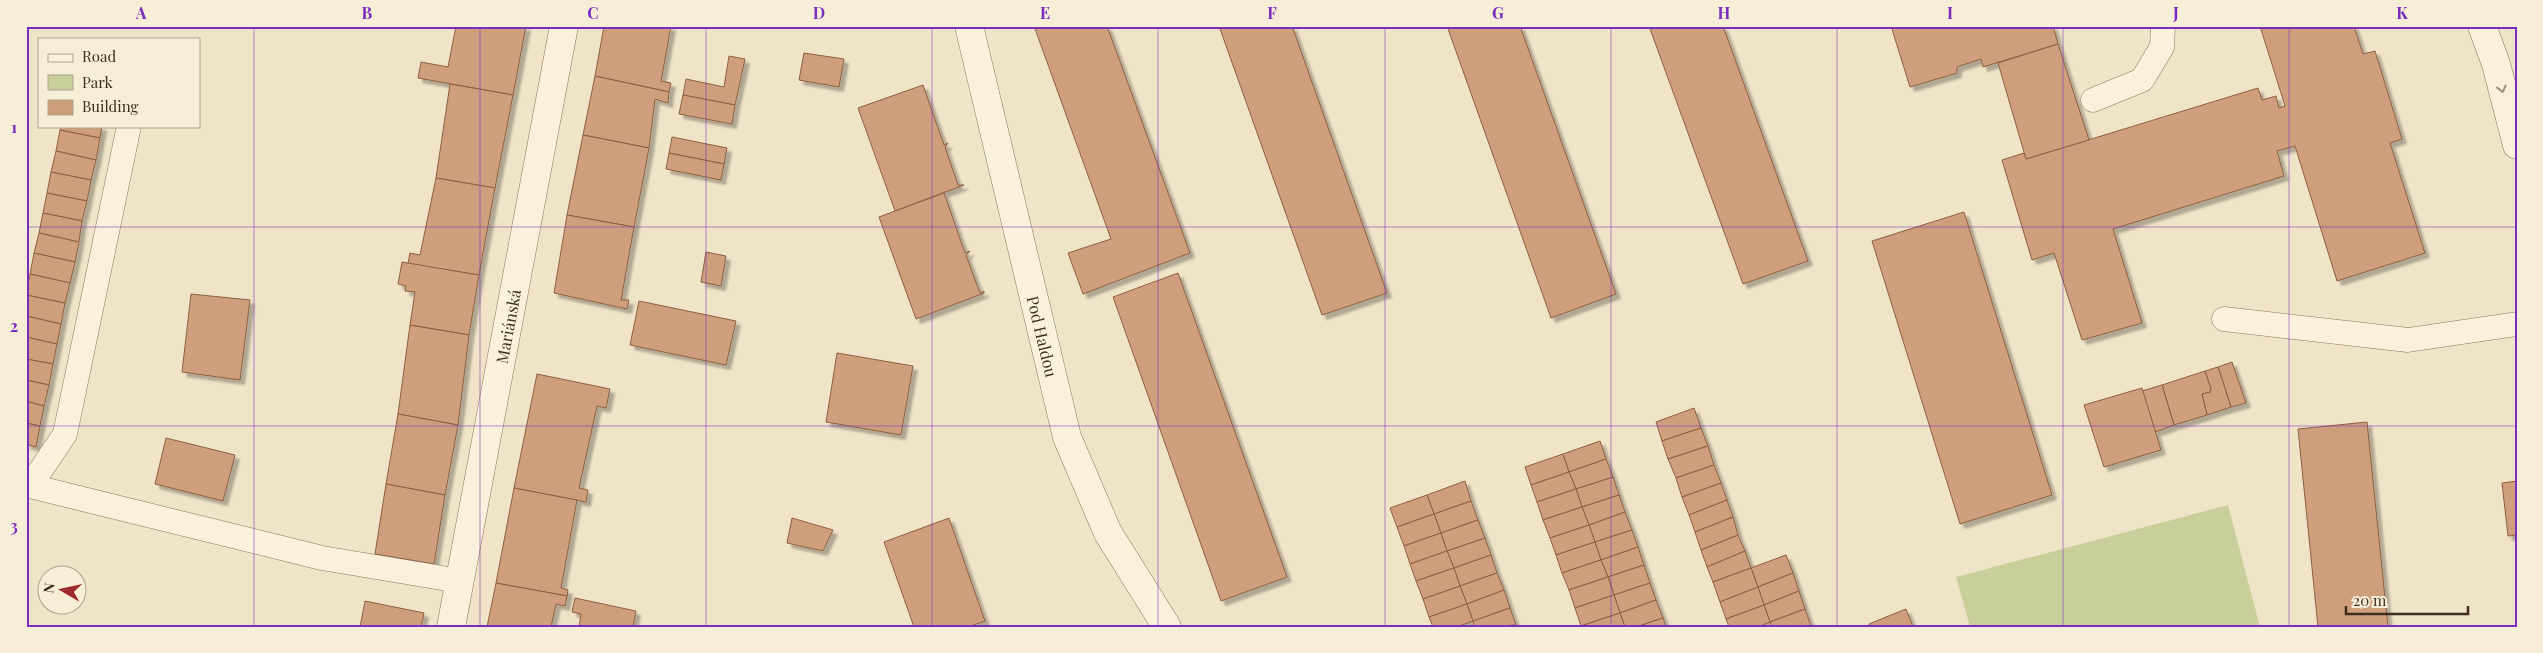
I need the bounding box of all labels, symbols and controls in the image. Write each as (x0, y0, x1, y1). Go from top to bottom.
text: A (135, 2, 147, 23)
text: B (362, 2, 373, 23)
text: C (587, 2, 599, 23)
text: D (813, 2, 825, 23)
text: E (1040, 2, 1050, 23)
text: F (1267, 2, 1277, 23)
text: G (1492, 2, 1504, 23)
text: H (1718, 2, 1731, 23)
text: I (1947, 2, 1953, 23)
text: J (2172, 2, 2179, 23)
text: K (2396, 2, 2408, 23)
legend (38, 38, 200, 128)
text: Road (82, 46, 116, 66)
text: Park (82, 72, 114, 92)
one-way arrow (2497, 85, 2507, 93)
text: Building (82, 96, 139, 116)
text: 1 (11, 116, 17, 137)
street label: Mariánská (490, 287, 525, 365)
street label: Pod Haldou (1023, 293, 1063, 379)
text: 2 (10, 315, 18, 336)
text: 3 (10, 515, 18, 536)
north arrow (38, 566, 88, 616)
text: N (38, 581, 59, 594)
scale bar (2346, 583, 2468, 615)
text: 20 m (2353, 590, 2387, 610)

